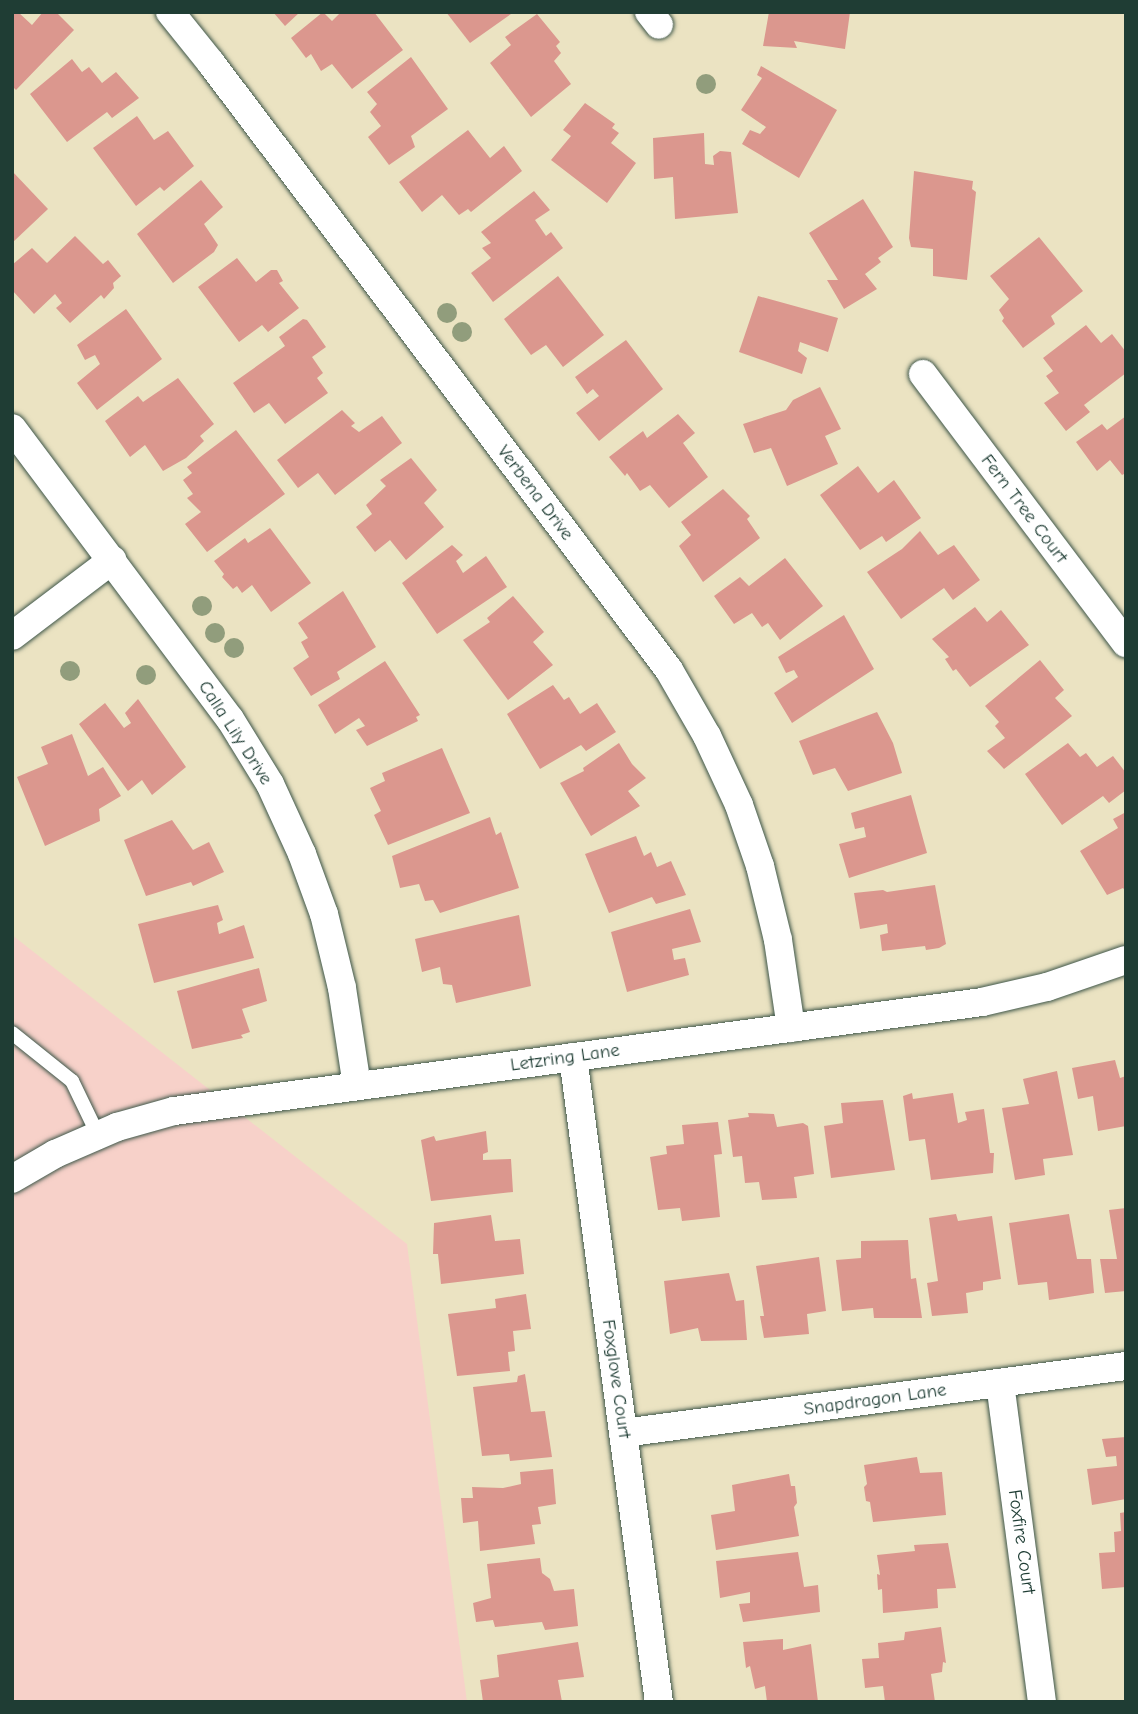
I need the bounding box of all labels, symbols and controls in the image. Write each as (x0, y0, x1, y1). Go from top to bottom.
street label: Verbena Drive (492, 441, 578, 545)
street label: Fern Tree Court (976, 450, 1072, 568)
street label: Calla Lily Drive (193, 677, 277, 789)
street label: Letzring Lane (509, 1039, 621, 1077)
street label: Foxglove Court (596, 1318, 636, 1440)
street label: Snapdragon Lane (802, 1379, 948, 1421)
street label: Foxfire Court (1002, 1488, 1040, 1596)

